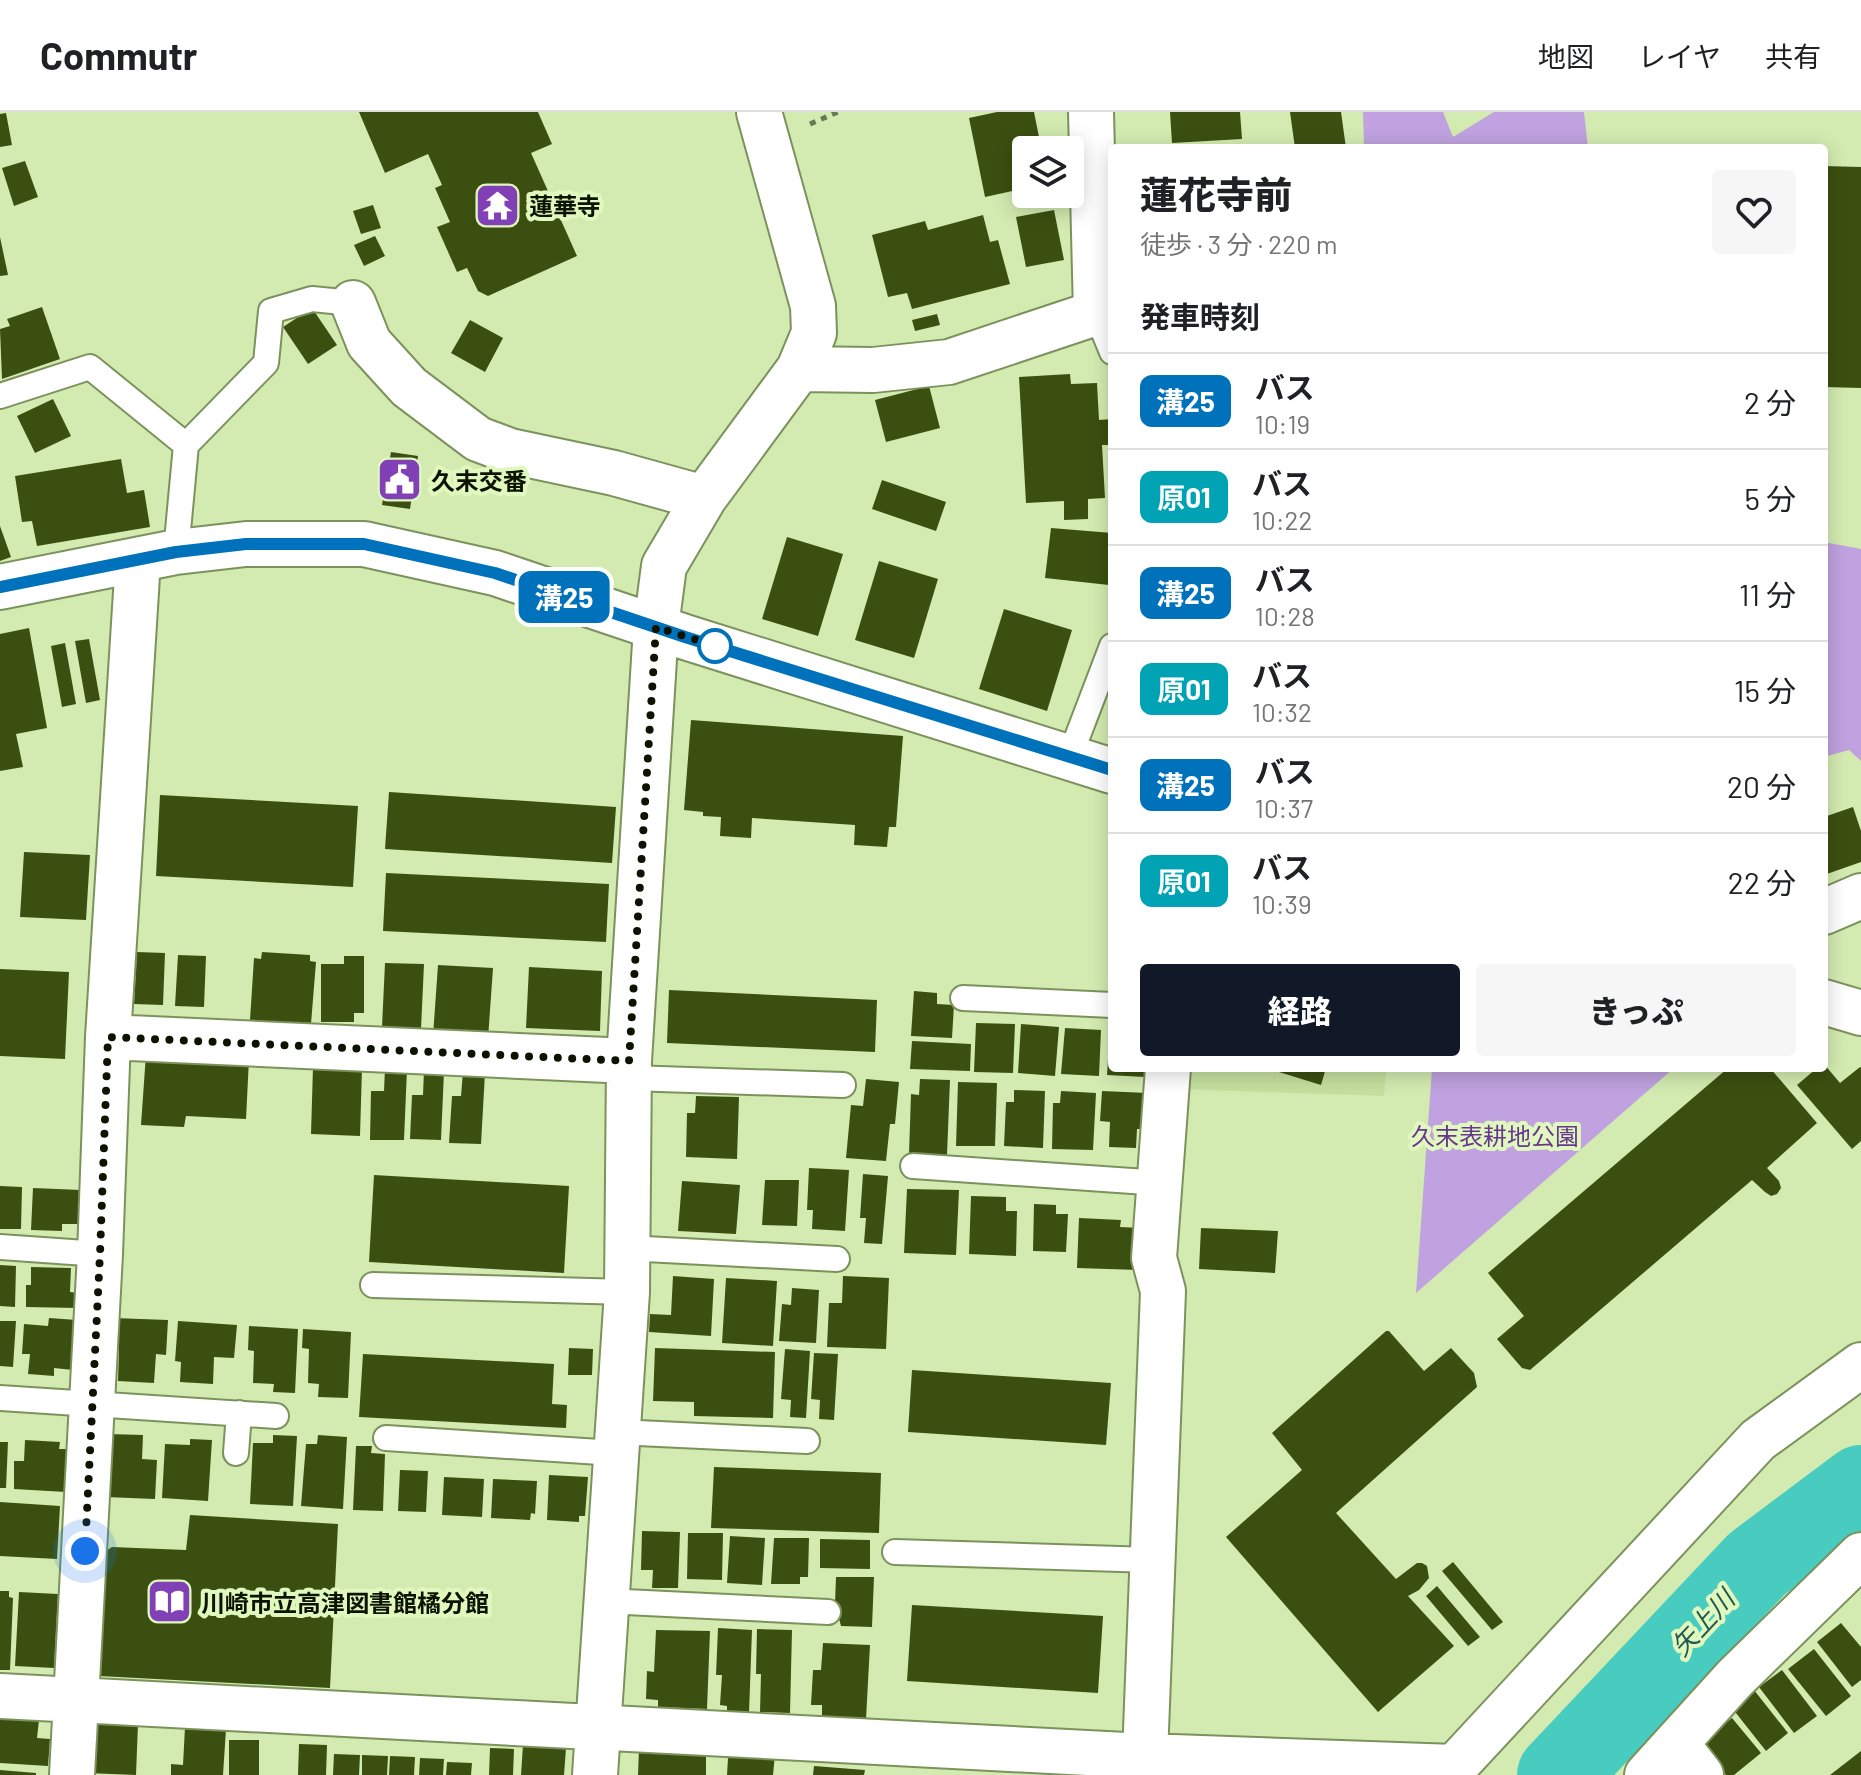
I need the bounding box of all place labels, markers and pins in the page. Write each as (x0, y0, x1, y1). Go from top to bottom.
temple icon: 蓮華寺 (474, 181, 522, 229)
place label: 蓮華寺 (529, 191, 601, 220)
public building icon: 久末交番 (376, 456, 424, 504)
place label: 久末交番 (431, 466, 527, 495)
unlabelled marker (698, 629, 732, 663)
library icon: 川崎市立高津図書館橘分館 (146, 1578, 194, 1626)
place label: 川崎市立高津図書館橘分館 (201, 1588, 489, 1617)

